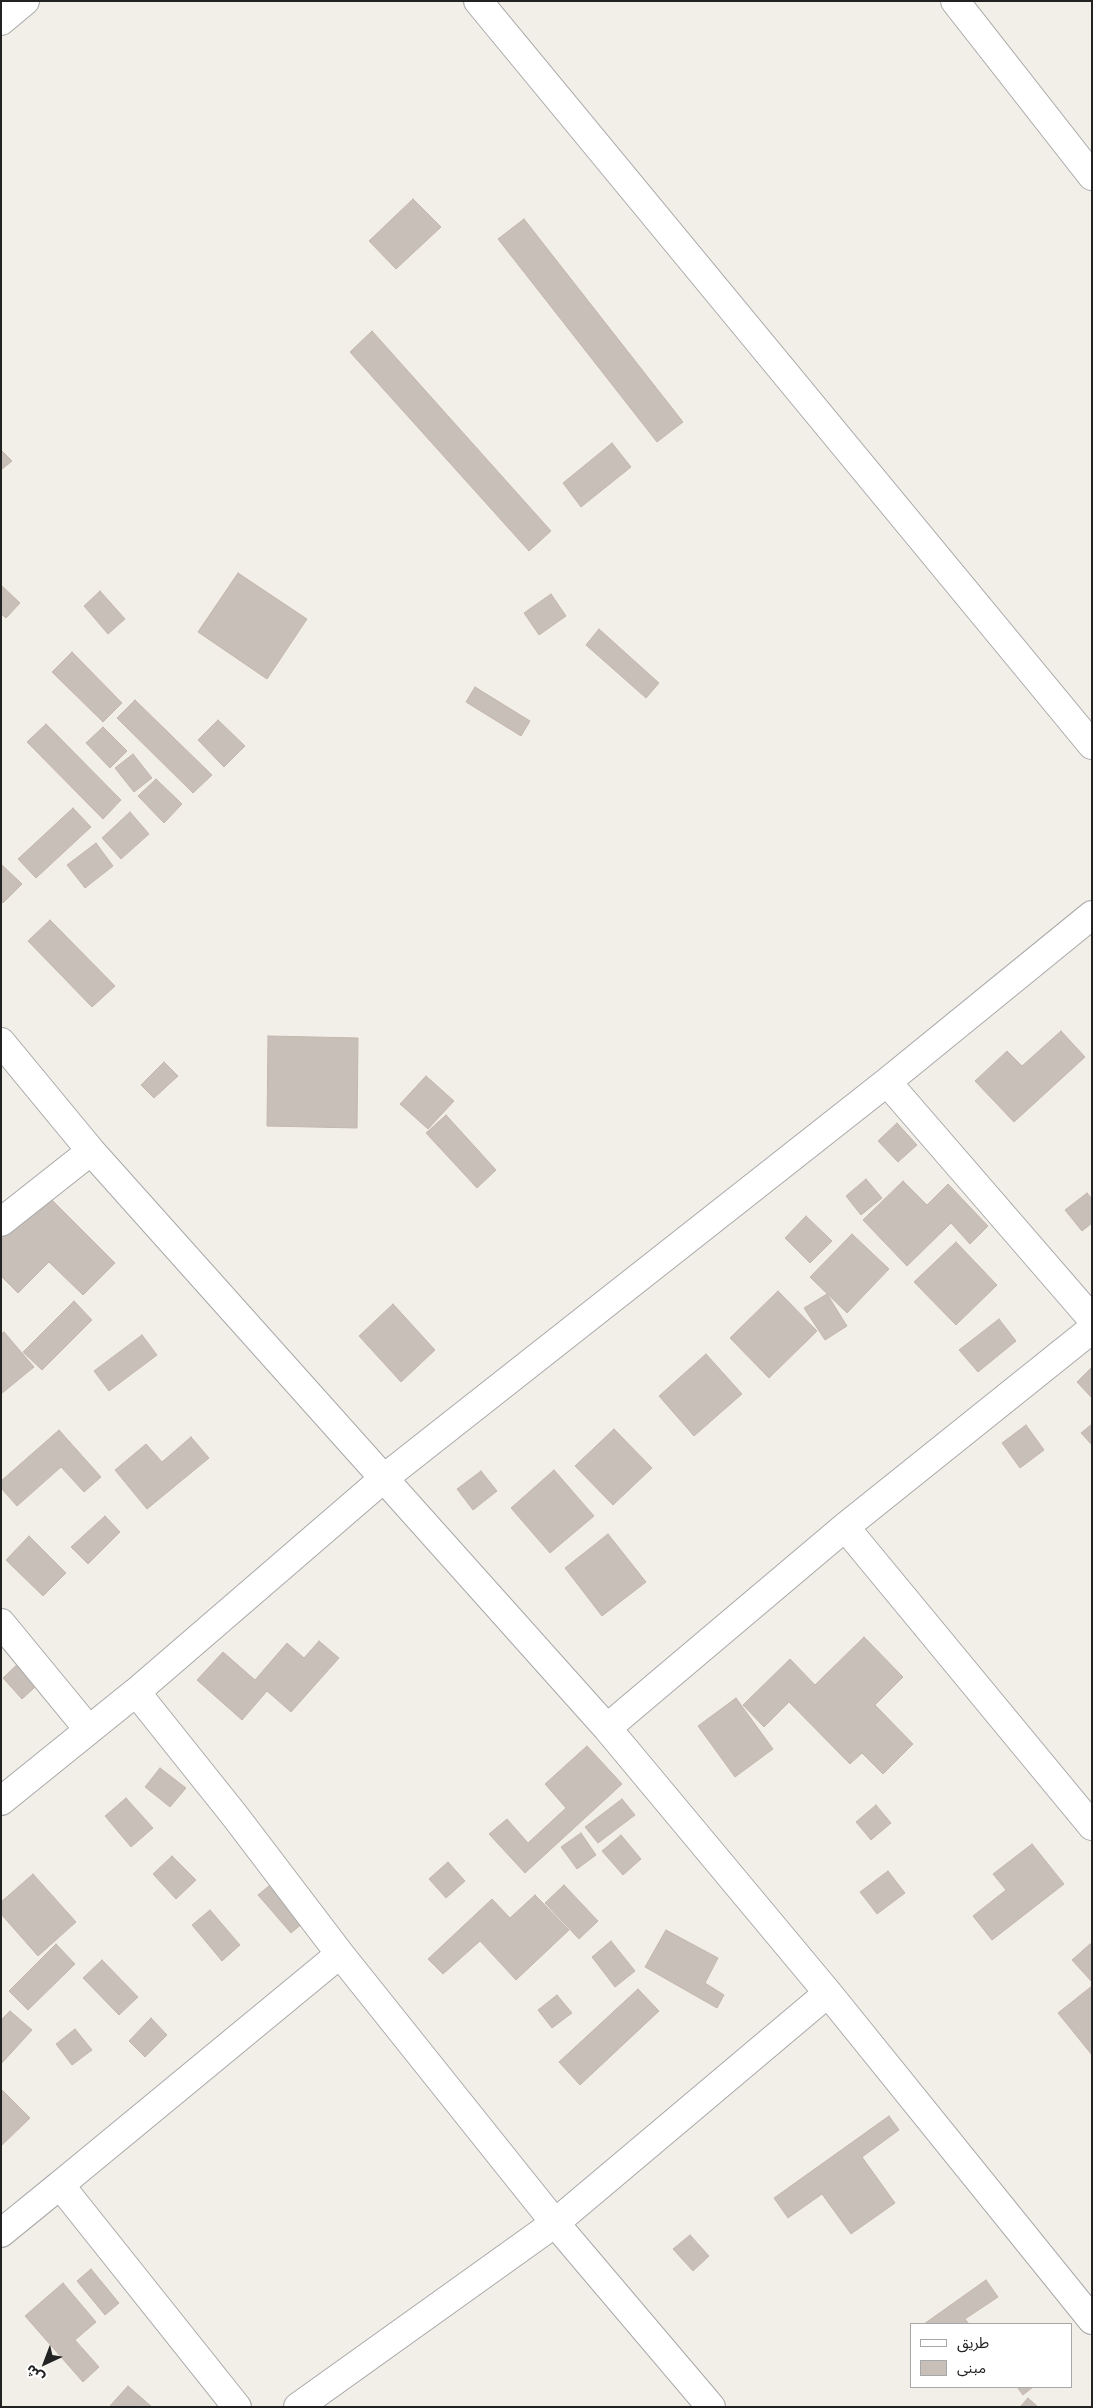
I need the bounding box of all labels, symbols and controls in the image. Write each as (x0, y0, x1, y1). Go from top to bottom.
legend (910, 2323, 1073, 2388)
text: طريق (957, 2333, 989, 2351)
north arrow (20, 2338, 70, 2388)
text: مبنى (957, 2358, 986, 2376)
text: ش (22, 2362, 47, 2387)

